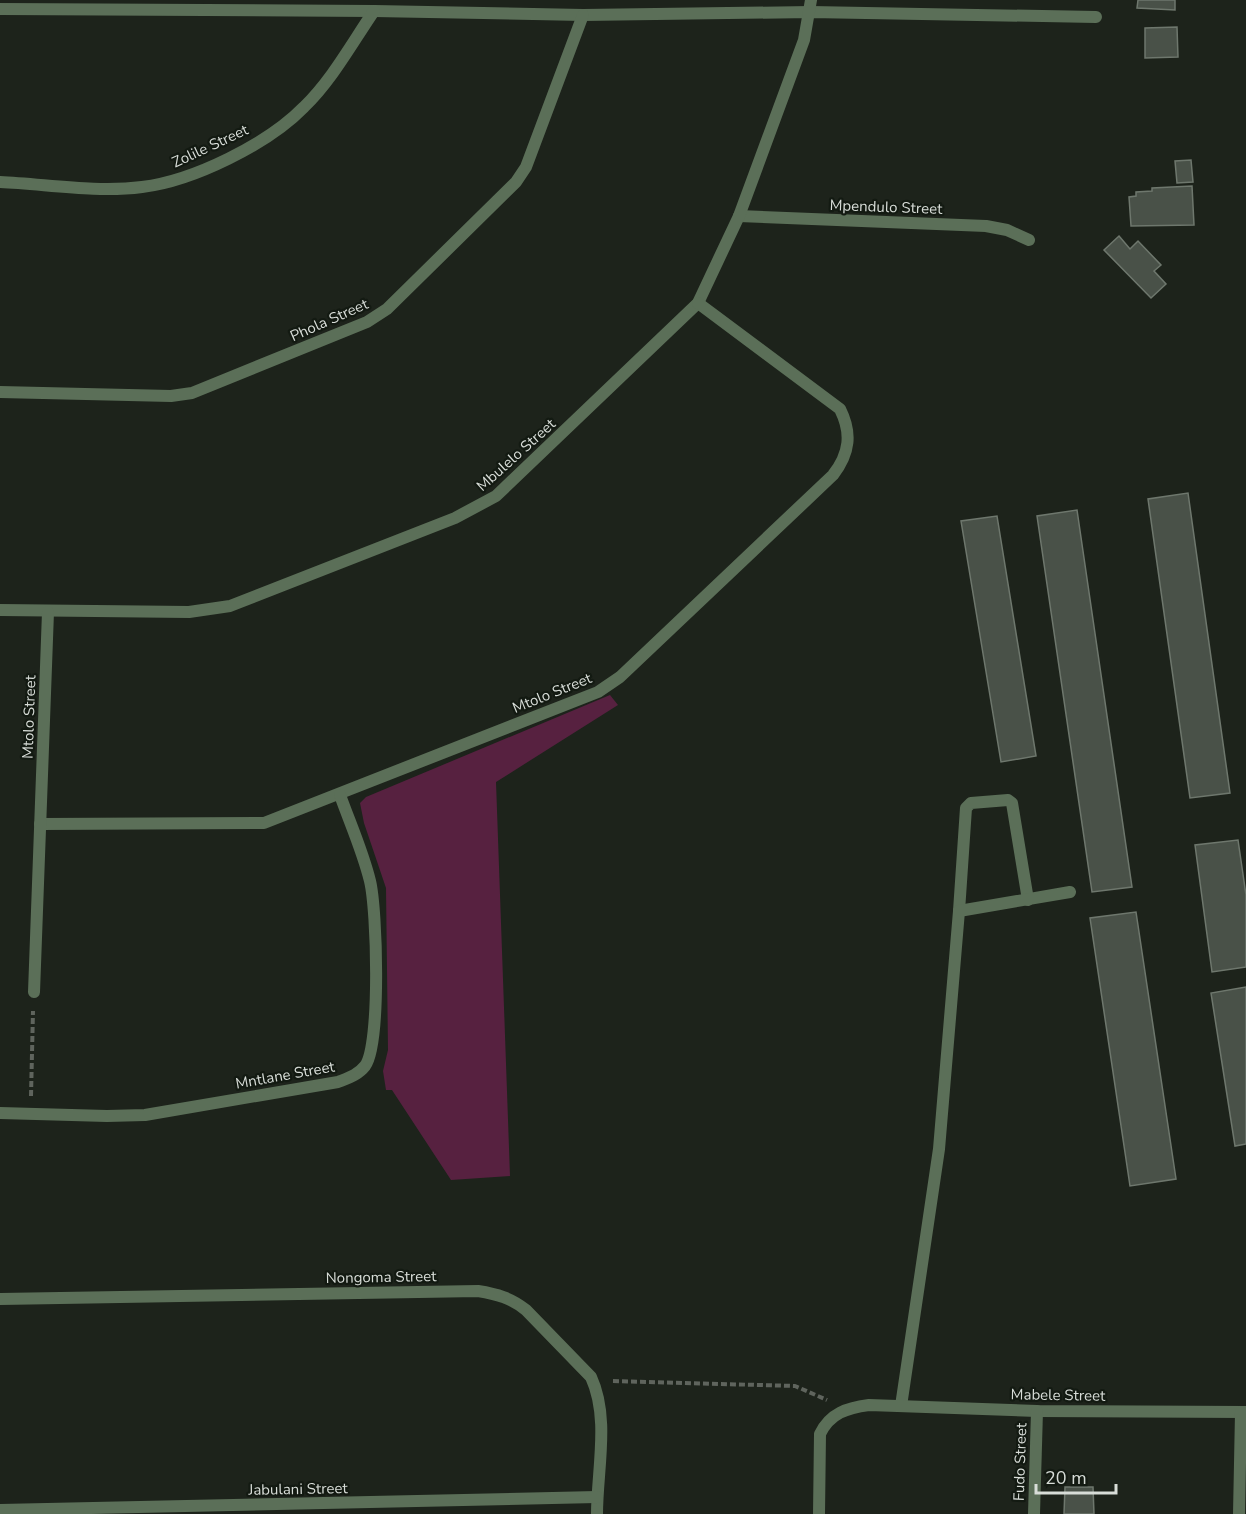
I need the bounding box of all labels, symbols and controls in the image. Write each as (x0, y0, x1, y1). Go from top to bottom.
street label: Zolile Street (169, 119, 252, 172)
street label: Mpendulo Street (829, 195, 943, 219)
street label: Phola Street (287, 294, 372, 346)
street label: Mbulelo Street (472, 414, 560, 496)
street label: Mtolo Street (509, 668, 595, 718)
street label: Mtolo Street (18, 674, 40, 759)
street label: Mntlane Street (234, 1056, 337, 1094)
street label: Nongoma Street (325, 1266, 437, 1288)
street label: Mabele Street (1011, 1384, 1106, 1406)
street label: Fudo Street (1009, 1422, 1031, 1501)
scale bar (1036, 1457, 1116, 1495)
text: 20 m (1045, 1466, 1087, 1490)
street label: Jabulani Street (247, 1478, 348, 1500)

